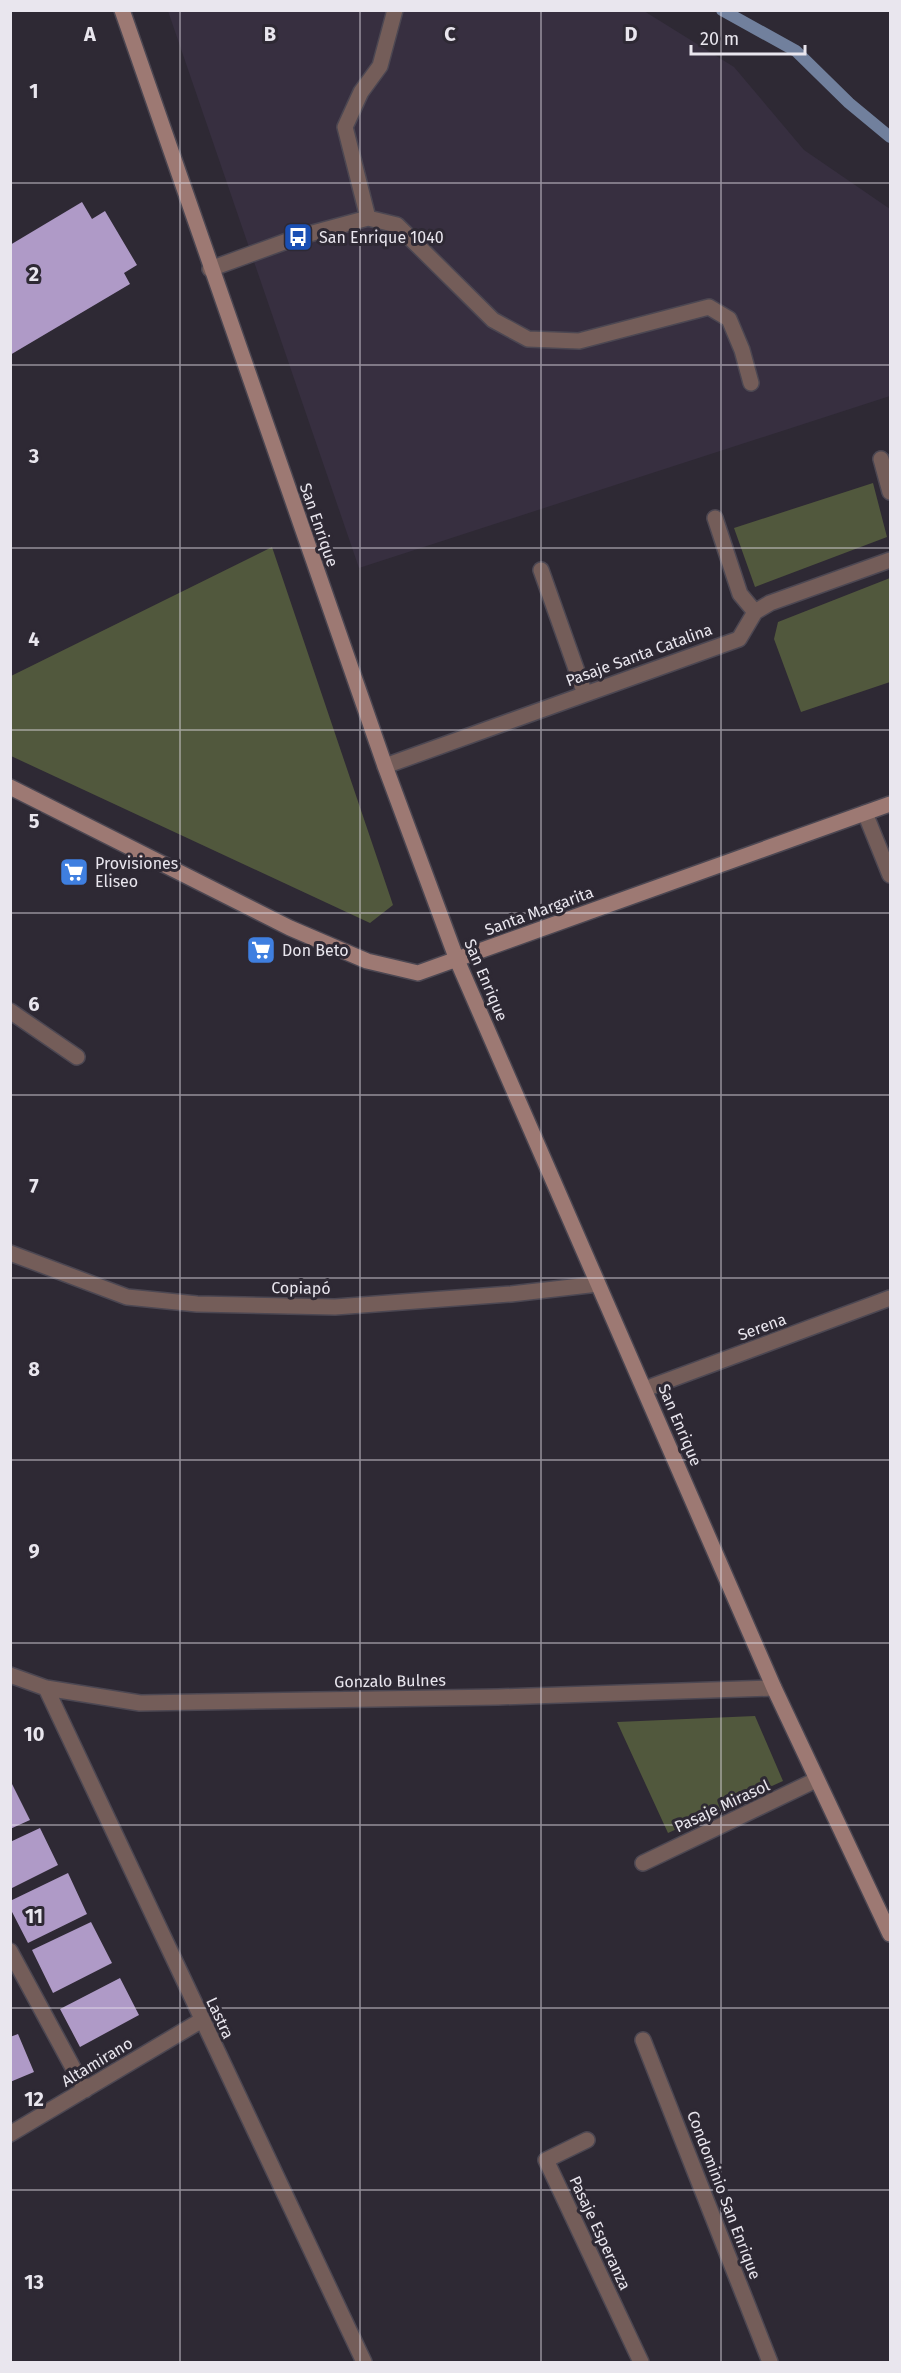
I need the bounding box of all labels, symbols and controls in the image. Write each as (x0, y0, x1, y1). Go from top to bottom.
scale bar (691, 18, 805, 56)
text: A (83, 22, 97, 46)
text: B (264, 22, 276, 46)
text: C (444, 22, 456, 46)
text: D (624, 22, 638, 46)
text: 20 m (700, 28, 739, 50)
text: 1 (29, 79, 39, 103)
bus stop icon: San Enrique 1040 (282, 221, 314, 253)
place label: San Enrique 1040 (319, 228, 444, 247)
text: 2 (29, 262, 39, 286)
text: 3 (28, 444, 39, 468)
street label: San Enrique (296, 481, 342, 569)
street label: Pasaje Santa Catalina (563, 620, 715, 690)
text: 4 (28, 627, 40, 651)
text: 5 (29, 809, 40, 833)
place label: Provisiones Eliseo (95, 854, 178, 891)
supermarket icon: Provisiones Eliseo (58, 856, 90, 888)
street label: Santa Margarita (482, 883, 596, 939)
supermarket icon: Don Beto (245, 934, 277, 966)
street label: San Enrique (460, 936, 512, 1024)
place label: Don Beto (282, 941, 349, 960)
text: 6 (28, 992, 40, 1016)
text: 7 (29, 1174, 39, 1198)
street label: Copiapó (271, 1278, 331, 1298)
street label: Serena (735, 1310, 789, 1344)
text: 8 (28, 1357, 40, 1381)
street label: San Enrique (654, 1381, 706, 1469)
text: 9 (28, 1539, 40, 1563)
street label: Gonzalo Bulnes (334, 1671, 446, 1691)
text: 10 (24, 1722, 44, 1746)
street label: Pasaje Mirasol (671, 1776, 773, 1836)
text: 11 (25, 1904, 43, 1928)
street label: Lastra (202, 1994, 238, 2042)
street label: Altamirano (58, 2033, 136, 2091)
text: 12 (24, 2087, 44, 2111)
street label: Condominio San Enrique (683, 2108, 765, 2282)
street label: Pasaje Esperanza (565, 2173, 635, 2293)
text: 13 (24, 2270, 44, 2294)

